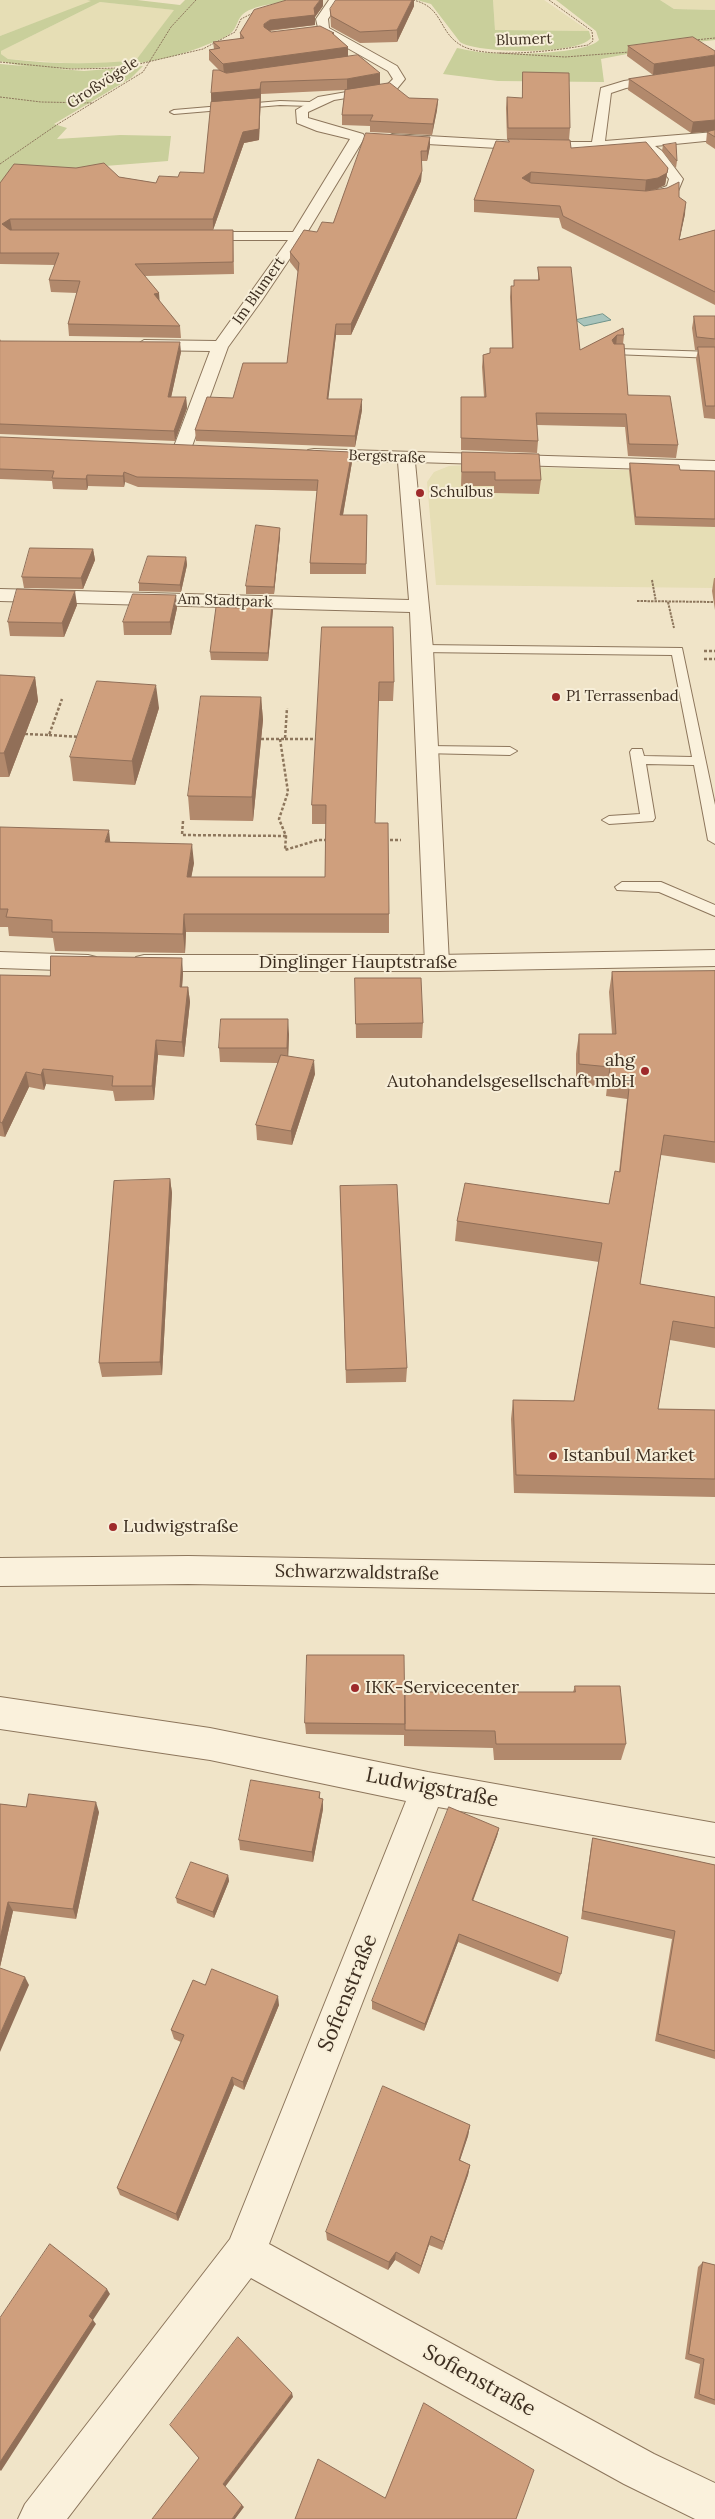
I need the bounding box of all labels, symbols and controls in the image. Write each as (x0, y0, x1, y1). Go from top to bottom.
street label: Blumert (496, 30, 552, 50)
street label: Großvögele (64, 53, 142, 113)
street label: Im Blumert (229, 254, 289, 328)
street label: Bergstraße (348, 447, 426, 467)
place label: Schulbus (430, 484, 493, 502)
marker: Schulbus (414, 487, 426, 499)
street label: Am Stadtpark (177, 590, 273, 612)
place label: P1 Terrassenbad (566, 688, 679, 706)
marker: P1 Terrassenbad (550, 691, 562, 703)
street label: Dinglinger Hauptstraße (259, 952, 457, 974)
place label: ahg Autohandelsgesellschaft mbH (387, 1050, 635, 1092)
marker: ahg Autohandelsgesellschaft mbH (639, 1065, 651, 1077)
place label: Istanbul Market (563, 1445, 695, 1467)
marker: Istanbul Market (547, 1450, 559, 1462)
place label: Ludwigstraße (123, 1516, 239, 1538)
marker: Ludwigstraße (107, 1521, 119, 1533)
street label: Schwarzwaldstraße (275, 1561, 439, 1585)
place label: IKK-Servicecenter (365, 1677, 519, 1699)
marker: IKK-Servicecenter (349, 1682, 361, 1694)
street label: Ludwigstraße (363, 1763, 501, 1813)
street label: Sofienstraße (313, 1931, 383, 2055)
street label: Sofienstraße (418, 2340, 540, 2422)

